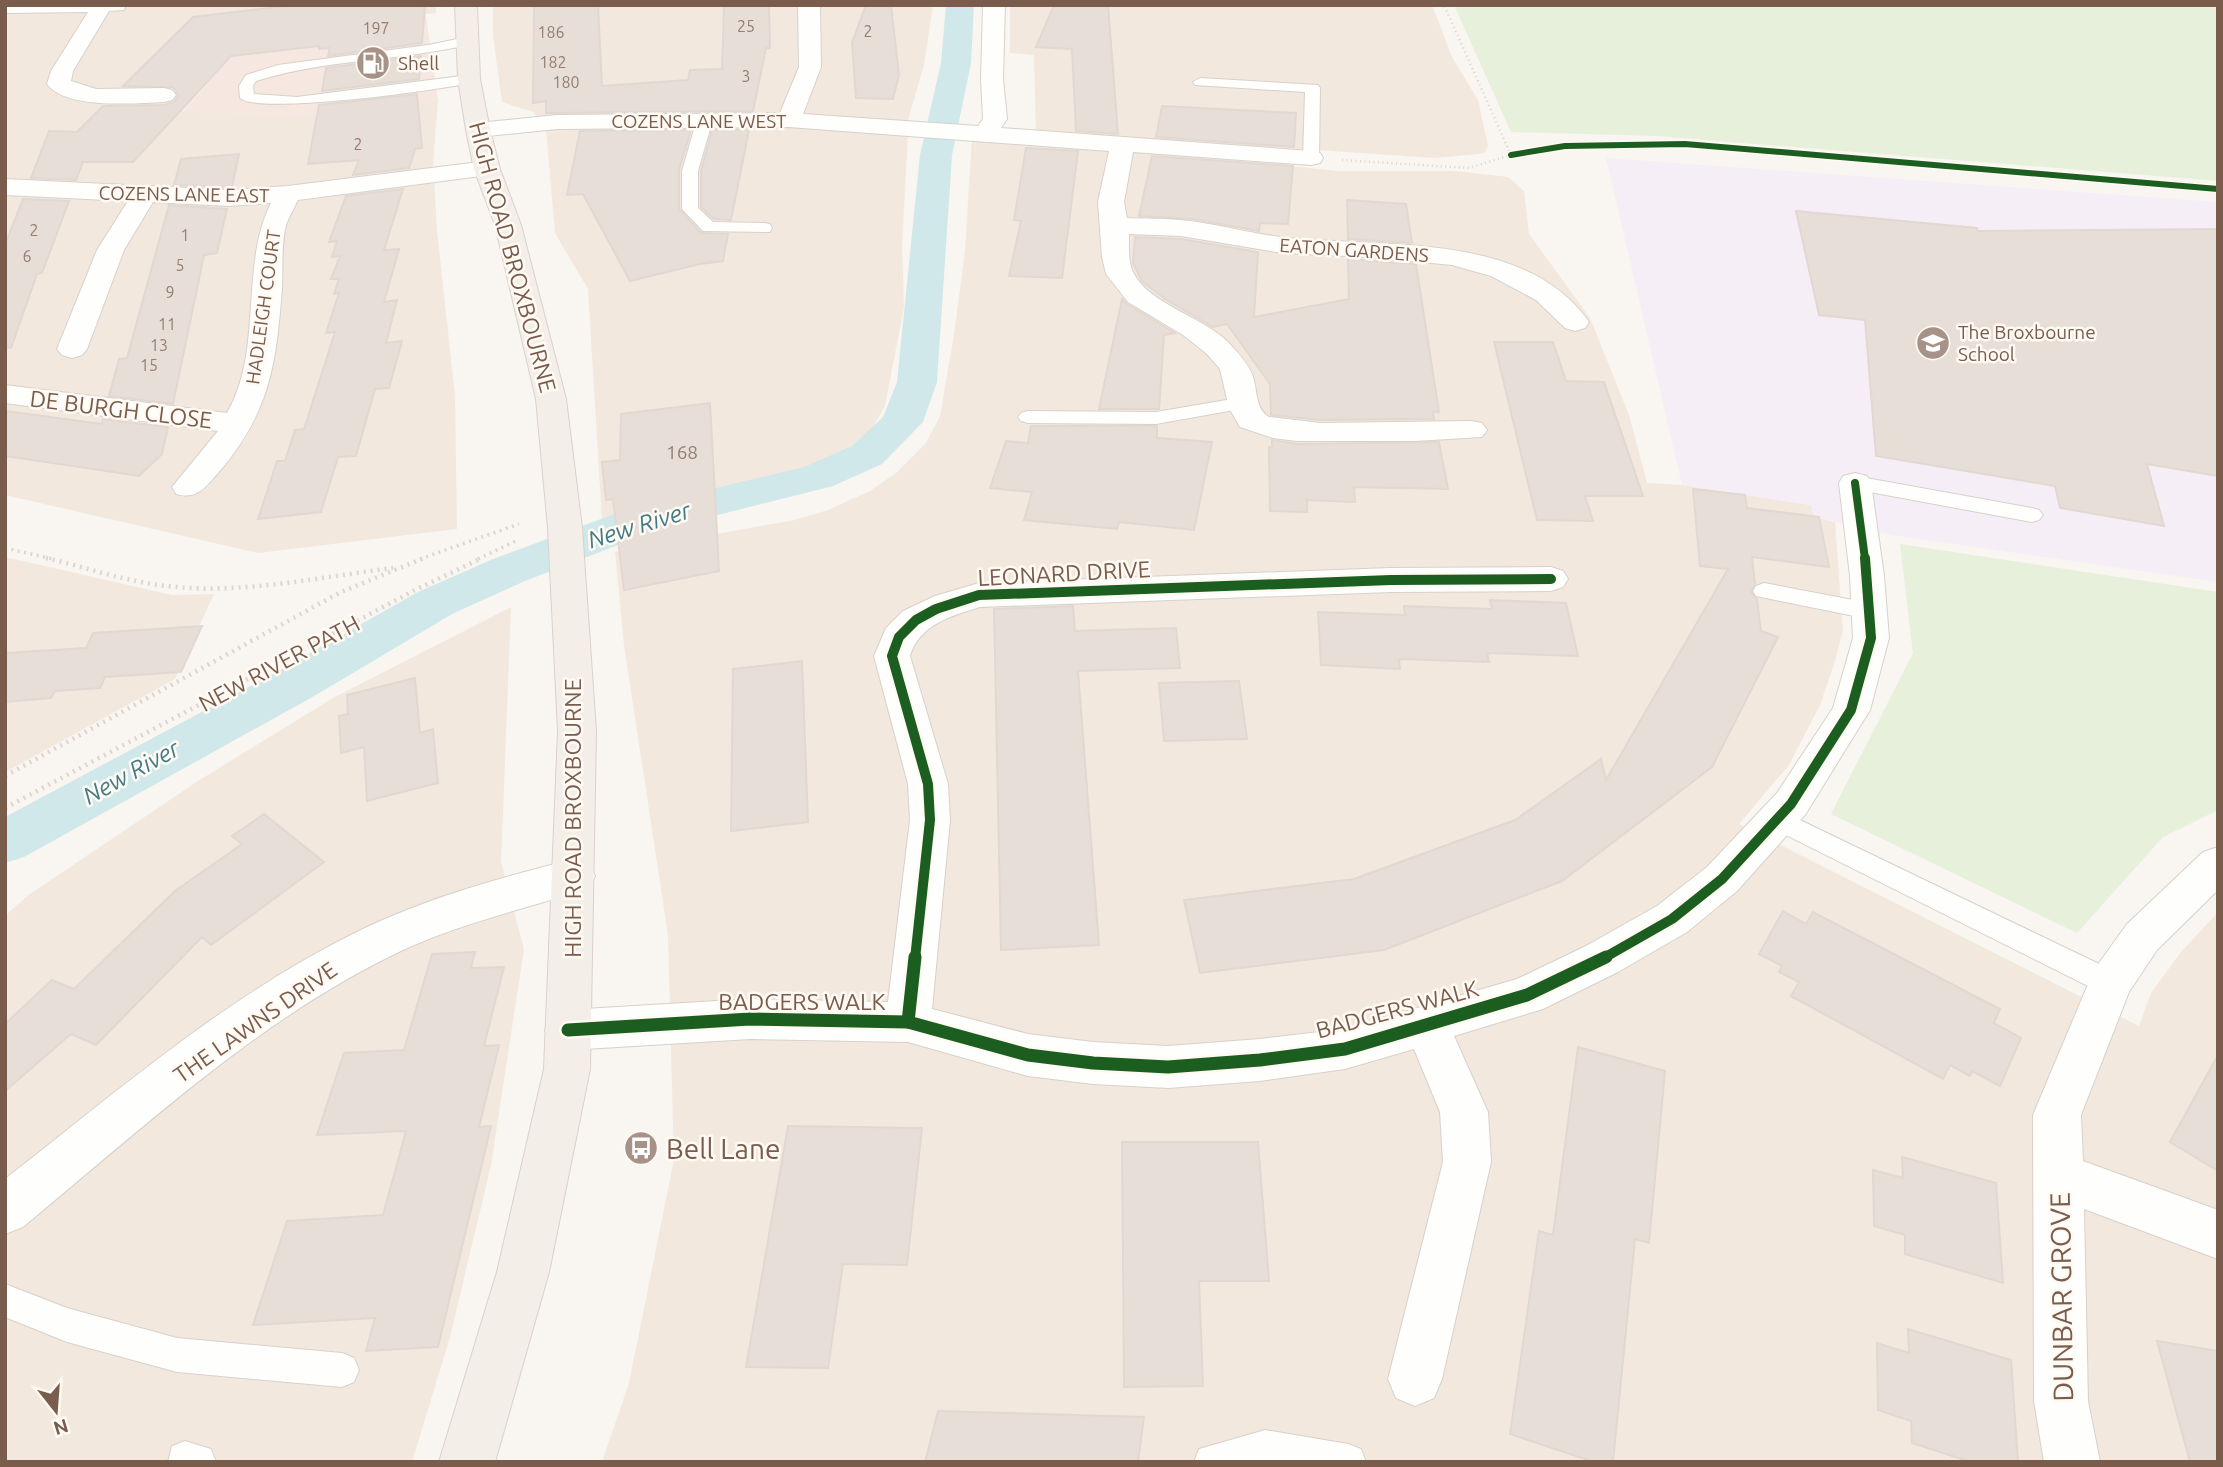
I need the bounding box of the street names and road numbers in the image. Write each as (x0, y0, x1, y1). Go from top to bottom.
street label: COZENS LANE WEST (611, 110, 787, 132)
street label: HIGH ROAD BROXBOURNE (465, 119, 561, 395)
street label: COZENS LANE EAST (98, 182, 270, 206)
street label: HADLEIGH COURT (241, 228, 285, 386)
street label: EATON GARDENS (1279, 234, 1429, 266)
street label: DE BURGH CLOSE (29, 385, 213, 433)
street label: LEONARD DRIVE (977, 556, 1151, 590)
street label: NEW RIVER PATH (194, 610, 364, 716)
street label: HIGH ROAD BROXBOURNE (560, 678, 585, 958)
street label: THE LAWNS DRIVE (169, 956, 341, 1088)
street label: BADGERS WALK (1313, 975, 1481, 1043)
street label: BADGERS WALK (718, 989, 886, 1014)
street label: DUNBAR GROVE (2044, 1192, 2078, 1402)

